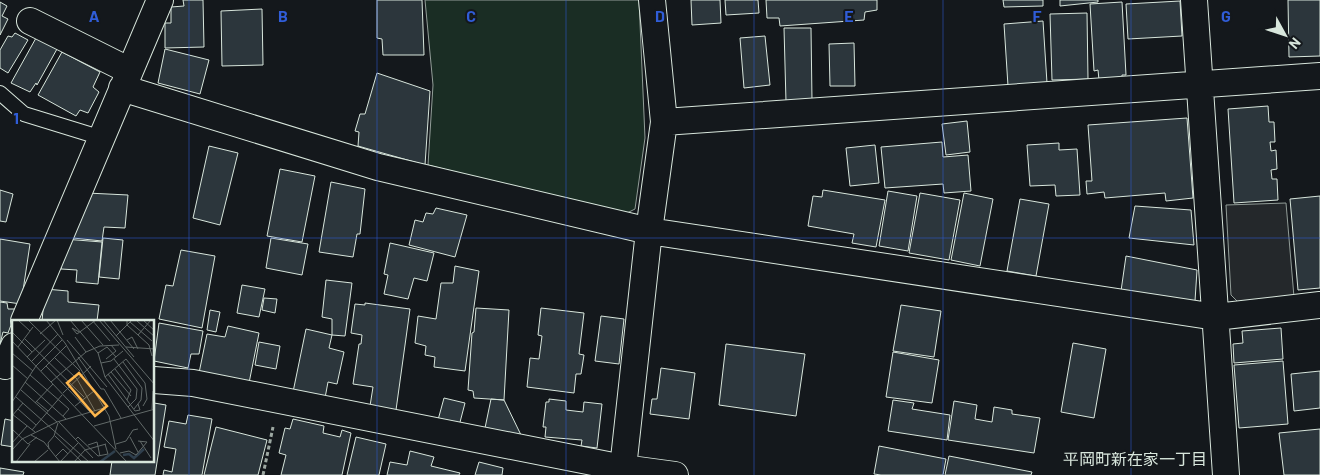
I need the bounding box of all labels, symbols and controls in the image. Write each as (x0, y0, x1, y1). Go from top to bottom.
text: A (89, 6, 100, 25)
text: B (278, 6, 288, 25)
text: C (466, 6, 476, 25)
text: D (655, 6, 665, 25)
text: E (844, 6, 854, 25)
text: F (1033, 6, 1042, 25)
text: G (1221, 6, 1231, 25)
north arrow (1260, 10, 1310, 60)
text: N (1286, 35, 1305, 53)
text: 1 (13, 108, 19, 127)
inset map (12, 320, 155, 462)
district label: 平岡町新在家一丁目 (1063, 449, 1207, 468)

